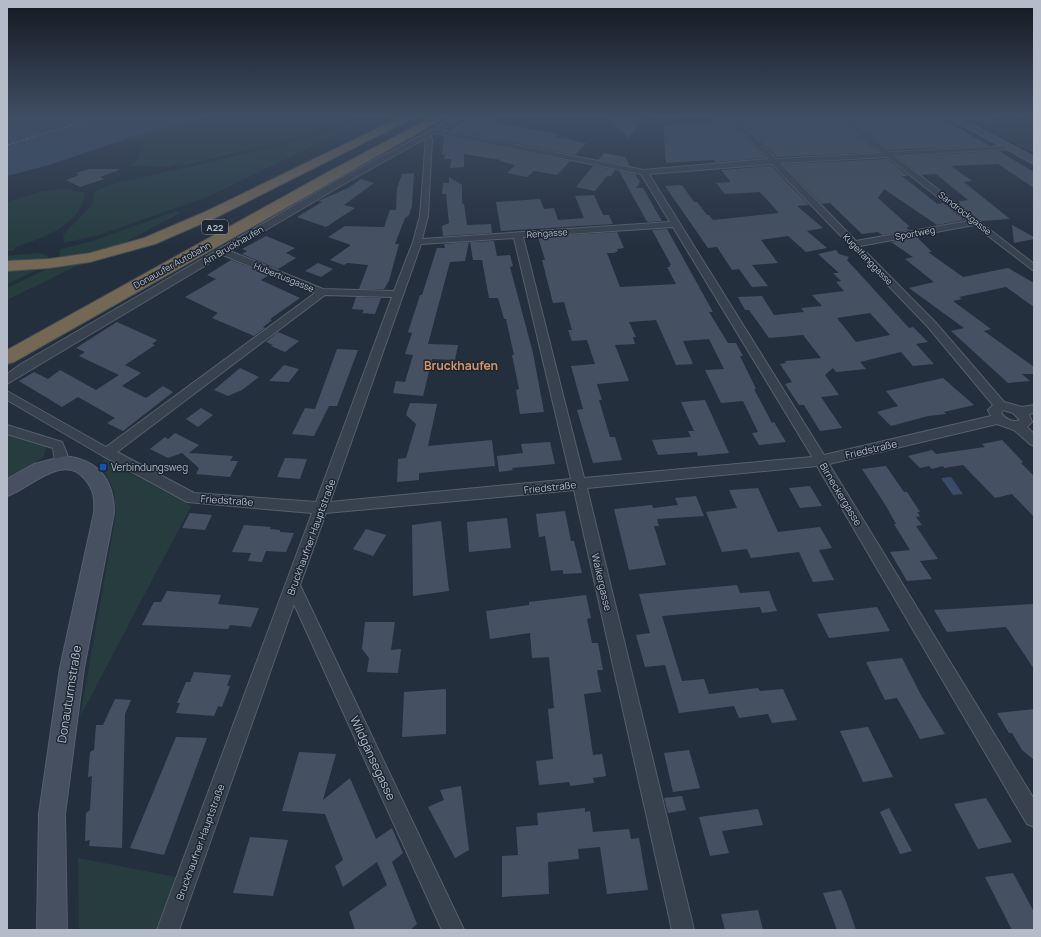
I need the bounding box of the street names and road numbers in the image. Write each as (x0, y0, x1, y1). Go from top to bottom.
street label: Sandrockgasse (936, 188, 994, 238)
road number: A22 (202, 220, 228, 234)
street label: Am Bruckhaufen (200, 222, 266, 268)
street label: Sportweg (894, 223, 936, 243)
street label: Rehgasse (526, 225, 568, 241)
street label: Kugelfanggasse (840, 230, 896, 288)
street label: Donauufer Autobahn (131, 238, 213, 292)
street label: Hubertusgasse (252, 259, 316, 295)
street label: Friedstraße (844, 436, 898, 462)
street label: Birneckergasse (817, 460, 865, 528)
street label: Bruckhaufner Hauptstraße (283, 477, 339, 597)
street label: Friedstraße (523, 477, 577, 497)
street label: Friedstraße (200, 491, 254, 509)
street label: Walkergasse (589, 552, 615, 612)
street label: Donauturmstraße (53, 644, 85, 744)
street label: Wildgänsegasse (346, 713, 400, 803)
street label: Bruckhaufner Hauptstraße (172, 782, 228, 902)

